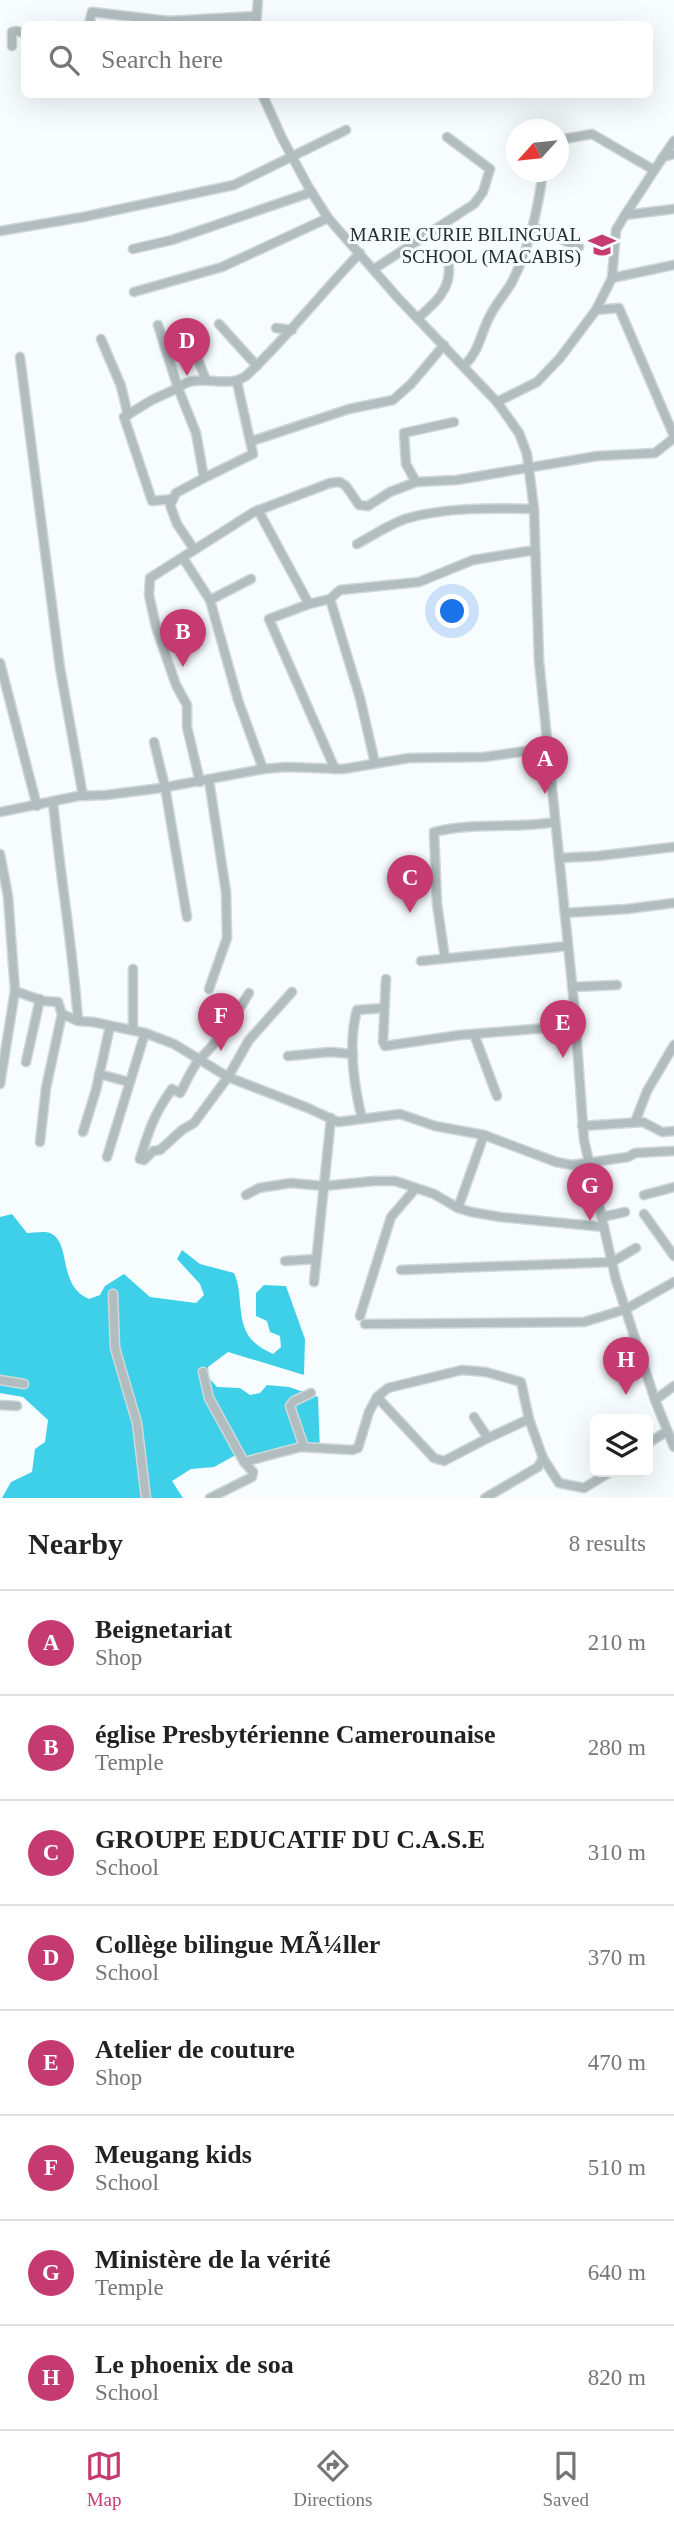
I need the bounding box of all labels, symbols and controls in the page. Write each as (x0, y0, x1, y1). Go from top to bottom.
search box (21, 21, 653, 98)
icon: search (45, 41, 83, 79)
text: Search here (101, 45, 223, 74)
north arrow (506, 119, 569, 182)
place label: MARIE CURIE BILINGUAL SCHOOL (MACABIS) (350, 224, 581, 268)
school or university icon: MARIE CURIE BILINGUAL SCHOOL (MACABIS) (587, 230, 617, 260)
pin: D (164, 318, 210, 376)
your location (435, 594, 469, 628)
pin: B (160, 609, 206, 667)
pin: A (522, 736, 568, 794)
pin: C (387, 855, 433, 913)
pin: F (198, 993, 244, 1051)
pin: E (540, 1000, 586, 1058)
pin: G (567, 1163, 613, 1221)
pin: H (603, 1337, 649, 1395)
map controls (590, 1414, 653, 1477)
button: layers (590, 1414, 653, 1477)
text: Nearby (28, 1527, 123, 1560)
text: 8 results (569, 1531, 646, 1556)
text: Beignetariat (95, 1615, 232, 1644)
text: A (43, 1630, 59, 1655)
text: 210 m (588, 1630, 646, 1655)
text: Shop (95, 1645, 142, 1670)
text: église Presbytérienne Camerounaise (95, 1720, 496, 1749)
text: B (43, 1735, 59, 1760)
text: 280 m (588, 1735, 646, 1760)
text: Temple (95, 1750, 164, 1775)
text: GROUPE EDUCATIF DU C.A.S.E (95, 1825, 485, 1854)
text: C (43, 1840, 59, 1865)
text: 310 m (588, 1840, 646, 1865)
text: School (95, 1855, 159, 1880)
text: Collège bilingue MÃ¼ller (95, 1930, 380, 1959)
text: D (43, 1945, 59, 1970)
text: 370 m (588, 1945, 646, 1970)
text: School (95, 1960, 159, 1985)
text: Atelier de couture (95, 2035, 295, 2064)
text: E (43, 2050, 59, 2075)
text: 470 m (588, 2050, 646, 2075)
text: Shop (95, 2065, 142, 2090)
text: Meugang kids (95, 2140, 252, 2169)
text: F (44, 2155, 58, 2180)
text: 510 m (588, 2155, 646, 2180)
text: School (95, 2170, 159, 2195)
text: Ministère de la vérité (95, 2245, 331, 2274)
text: G (42, 2260, 60, 2285)
text: 640 m (588, 2260, 646, 2285)
text: Temple (95, 2275, 164, 2300)
text: Le phoenix de soa (95, 2350, 294, 2379)
text: H (42, 2365, 60, 2390)
text: 820 m (588, 2365, 646, 2390)
text: School (95, 2380, 159, 2405)
tab: Map (85, 2447, 123, 2511)
tab: Directions (293, 2447, 372, 2511)
tab: Saved (542, 2447, 589, 2511)

